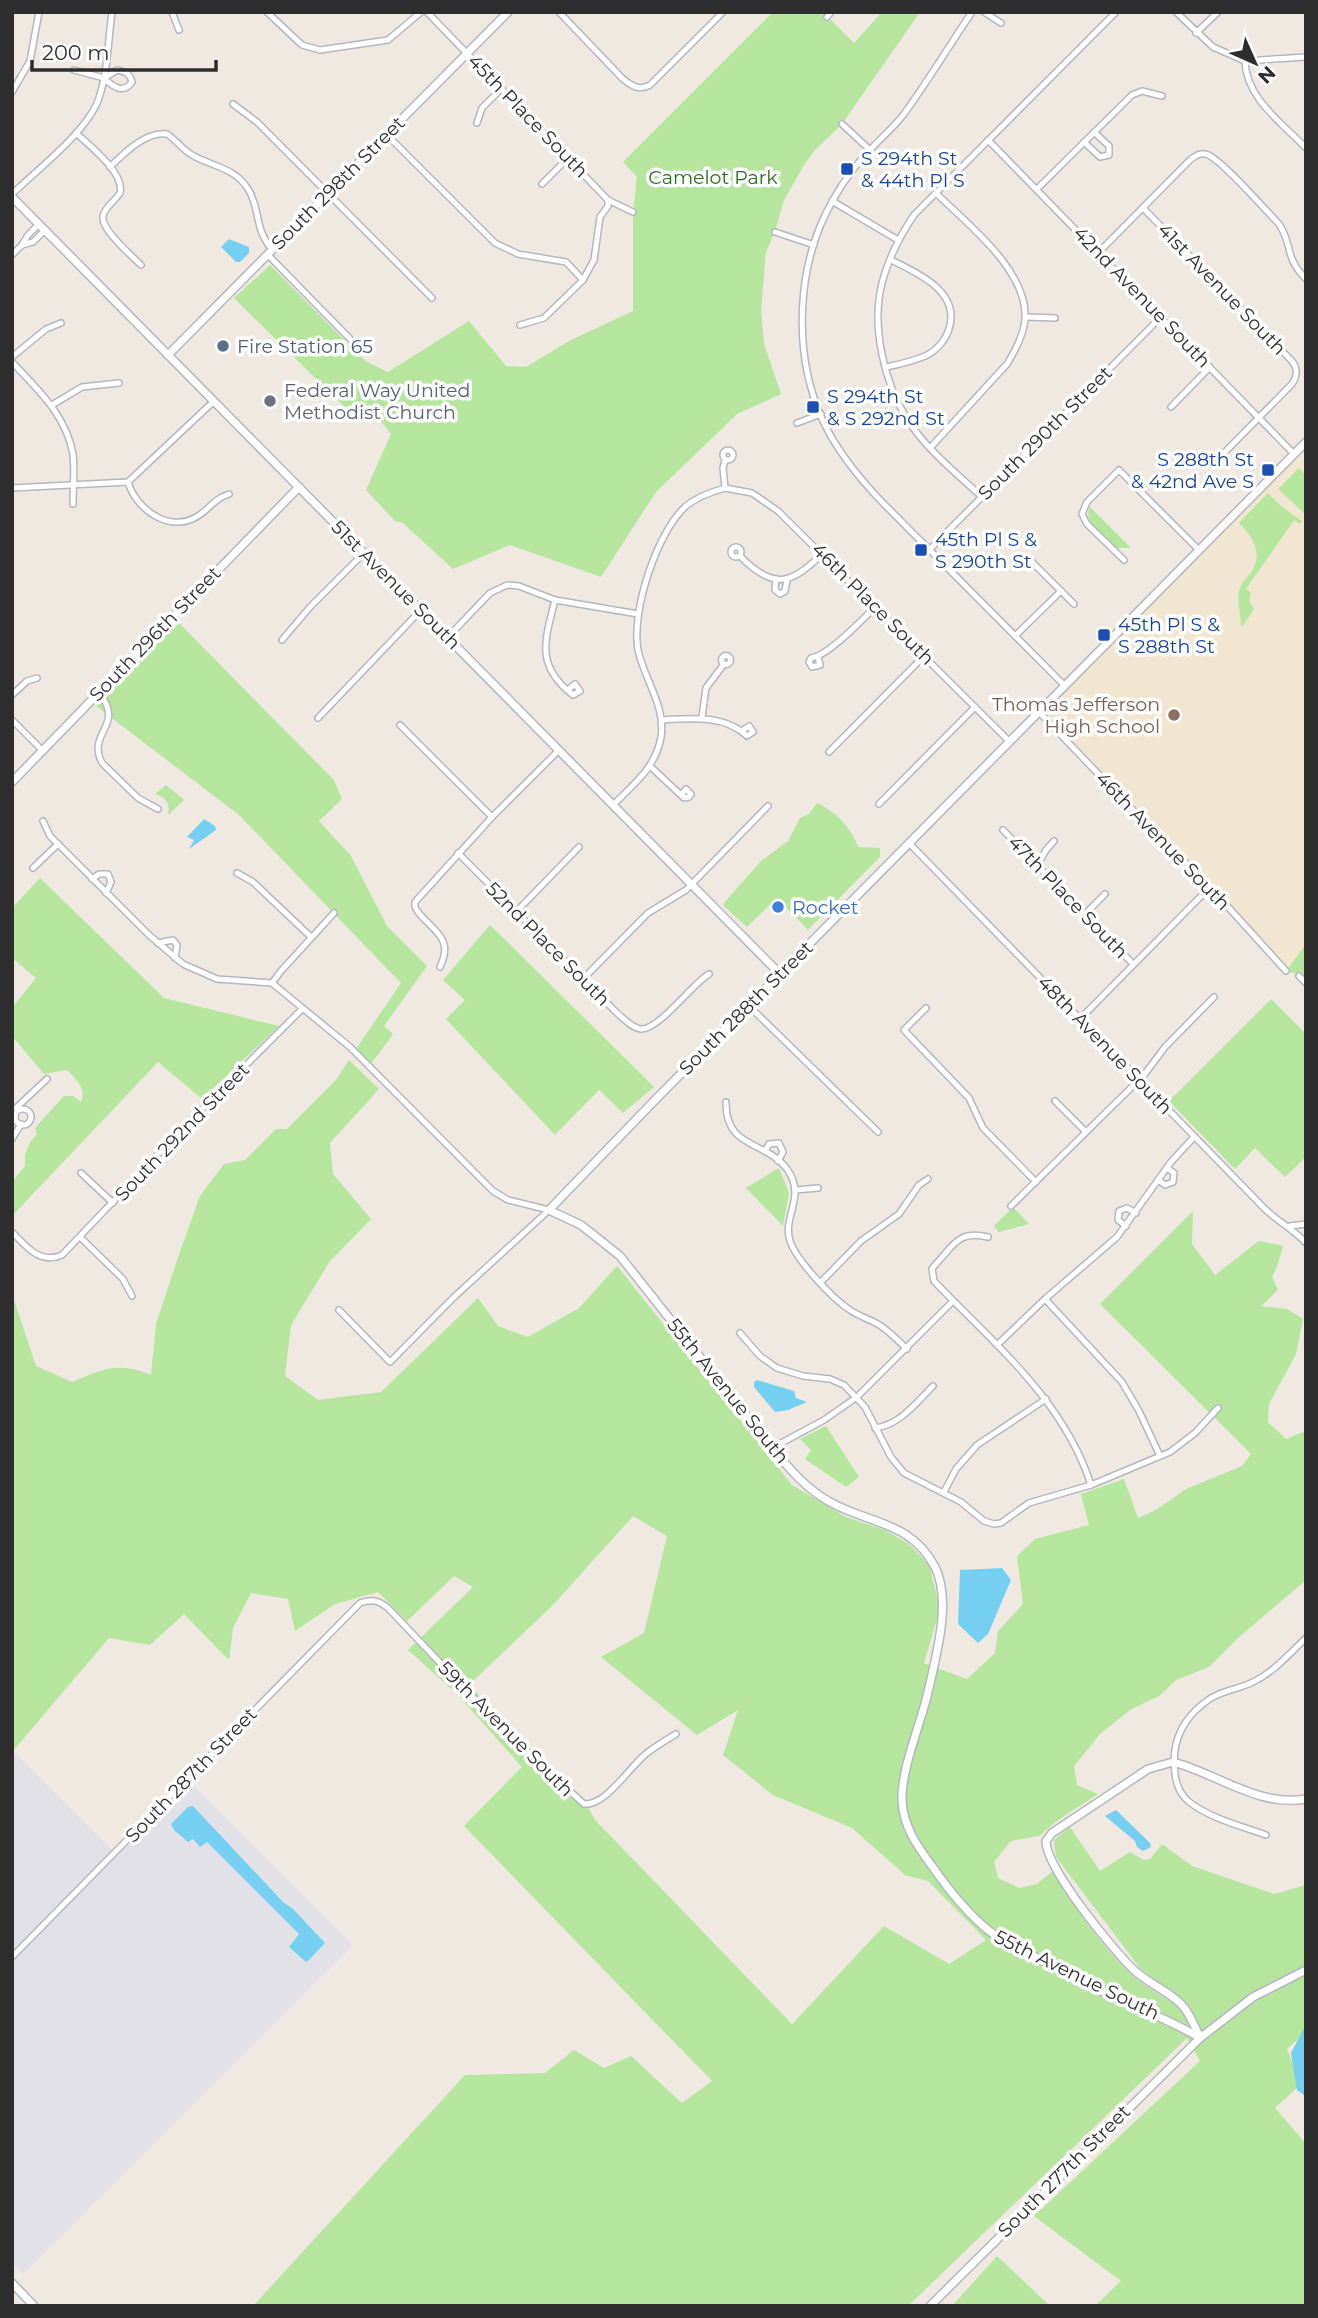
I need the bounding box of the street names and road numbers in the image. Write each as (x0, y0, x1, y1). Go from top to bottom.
street label: 45th Place South (463, 49, 593, 183)
street label: South 298th Street (266, 111, 410, 255)
street label: 41st Avenue South (1153, 218, 1291, 360)
street label: 42nd Avenue South (1069, 222, 1215, 372)
street label: South 290th Street (973, 361, 1117, 505)
street label: 51st Avenue South (327, 516, 465, 654)
street label: 46th Place South (807, 538, 939, 670)
street label: South 296th Street (85, 561, 226, 706)
street label: 46th Avenue South (1091, 767, 1235, 915)
street label: 47th Place South (1003, 831, 1133, 963)
street label: 52nd Place South (481, 877, 615, 1011)
street label: South 288th Street (674, 936, 818, 1080)
street label: 48th Avenue South (1033, 971, 1177, 1119)
street label: South 292nd Street (110, 1058, 254, 1206)
street label: 55th Avenue South (662, 1314, 794, 1468)
street label: 59th Avenue South (434, 1657, 578, 1801)
street label: South 287th Street (121, 1703, 262, 1847)
street label: 55th Avenue South (991, 1925, 1163, 2025)
street label: South 277th Street (993, 2100, 1135, 2242)

